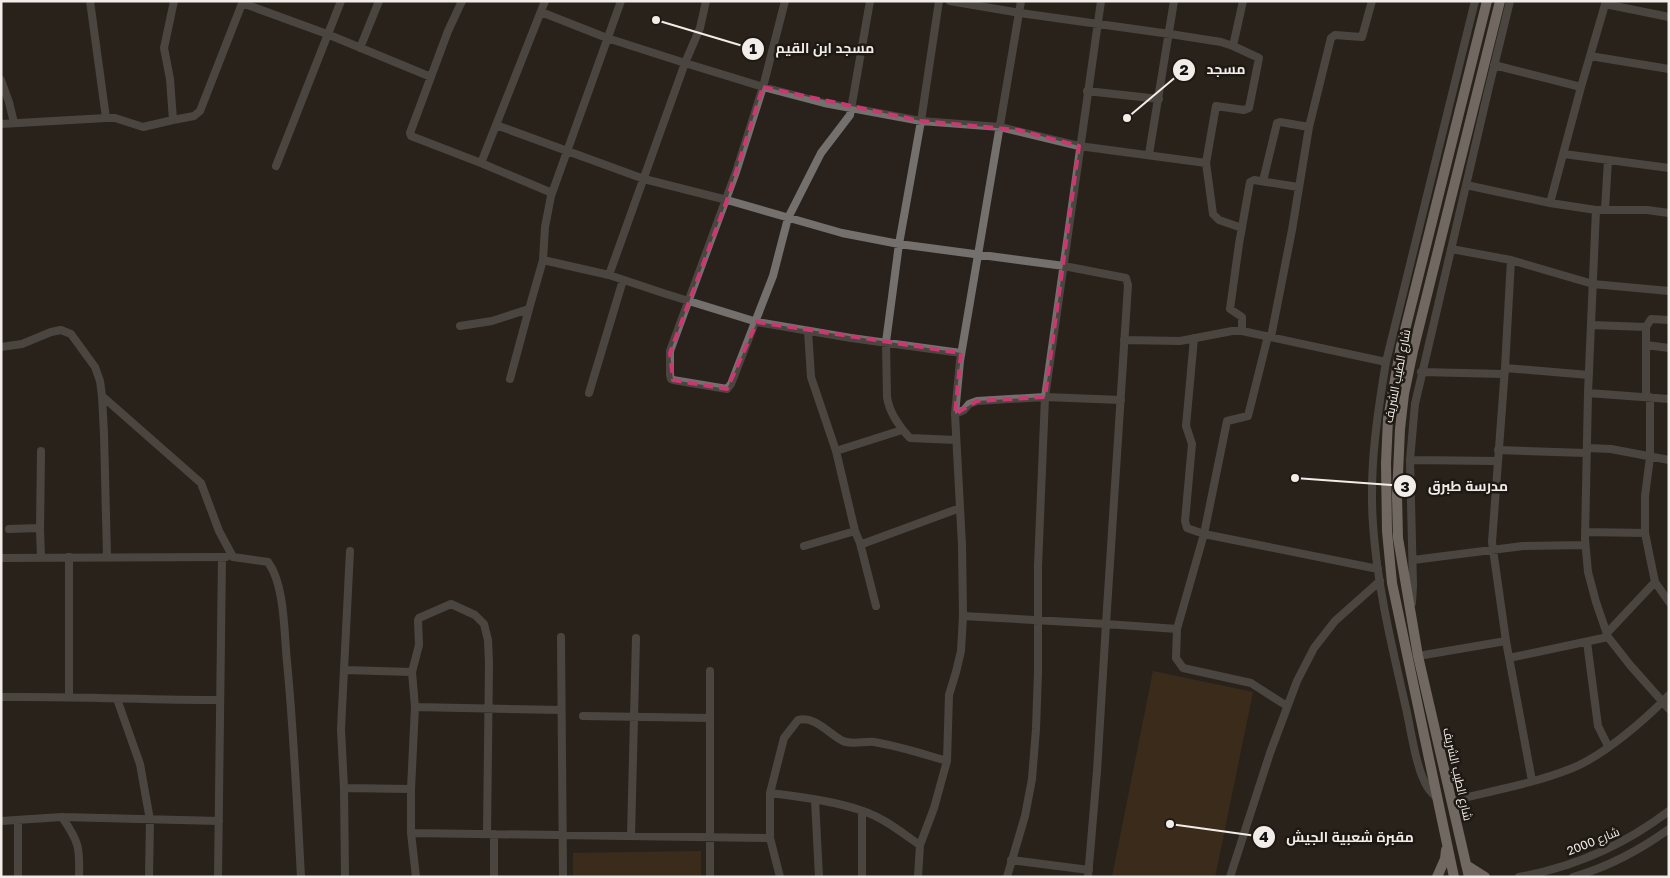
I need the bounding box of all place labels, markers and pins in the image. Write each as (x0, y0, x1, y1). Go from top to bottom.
callout: مسجد ابن القيم (741, 34, 884, 63)
callout: مسجد (1171, 55, 1255, 84)
callout: مدرسة طبرق (1393, 472, 1518, 501)
callout: مقبرة شعبية الجيش (1251, 822, 1424, 851)

